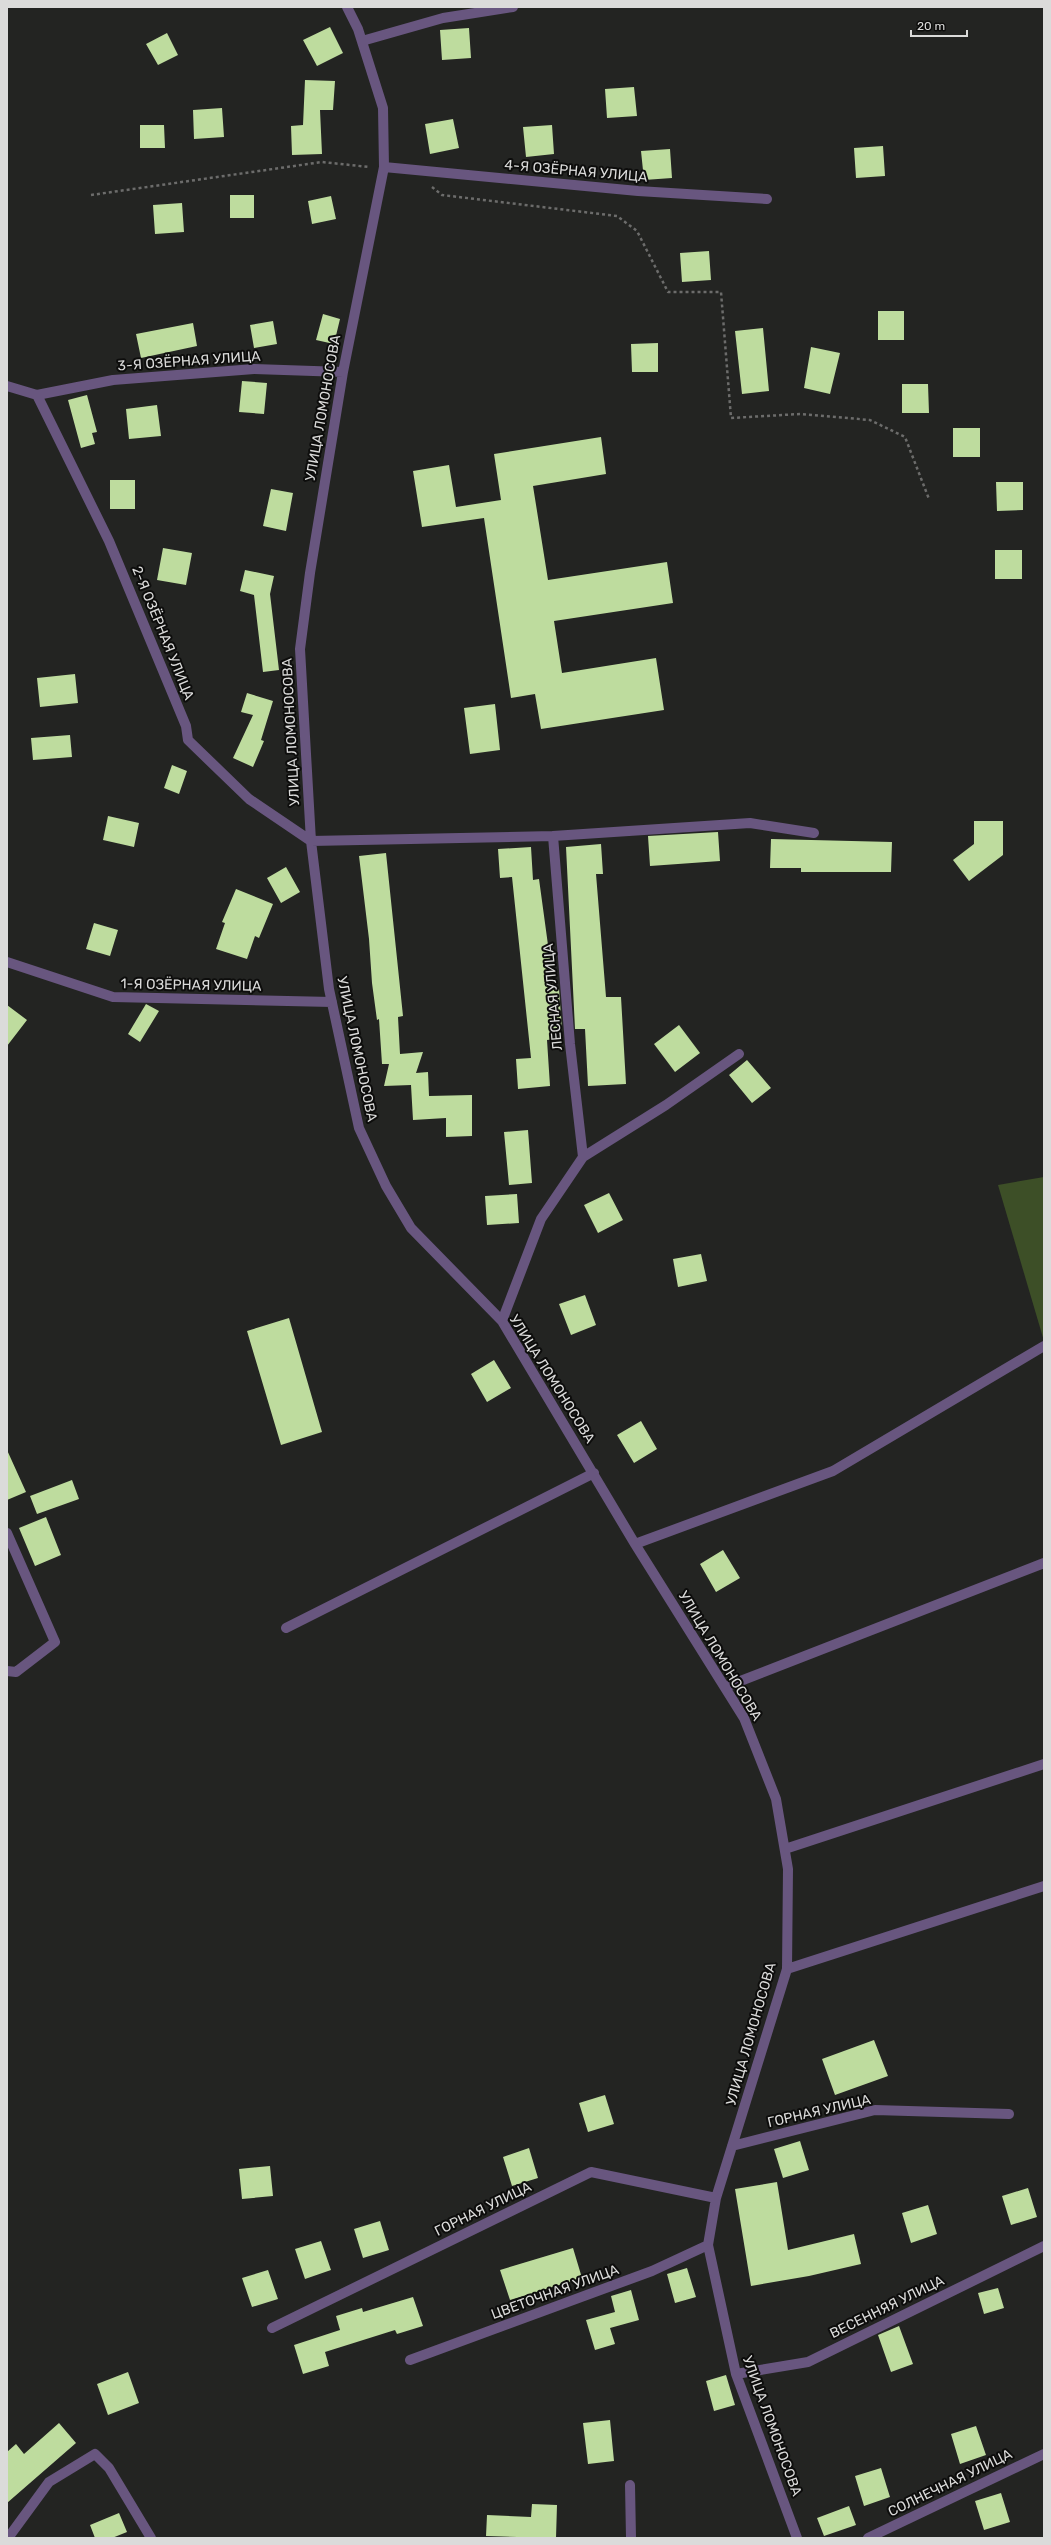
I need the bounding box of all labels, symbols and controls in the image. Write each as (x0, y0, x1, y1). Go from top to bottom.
scale bar (911, 12, 967, 38)
text: 20 m (917, 19, 945, 33)
street label: 4-Я ОЗЁРНАЯ УЛИЦА (504, 155, 649, 186)
street label: УЛИЦА ЛОМОНОСОВА (302, 333, 344, 482)
street label: 3-Я ОЗЁРНАЯ УЛИЦА (117, 346, 262, 374)
street label: 2-Я ОЗЁРНАЯ УЛИЦА (128, 563, 199, 703)
street label: УЛИЦА ЛОМОНОСОВА (279, 657, 303, 806)
street label: ЛЕСНАЯ УЛИЦА (540, 942, 566, 1051)
street label: 1-Я ОЗЁРНАЯ УЛИЦА (120, 974, 262, 995)
street label: УЛИЦА ЛОМОНОСОВА (333, 975, 381, 1124)
street label: УЛИЦА ЛОМОНОСОВА (506, 1312, 599, 1447)
street label: УЛИЦА ЛОМОНОСОВА (675, 1588, 766, 1724)
street label: УЛИЦА ЛОМОНОСОВА (722, 1960, 780, 2108)
street label: ГОРНАЯ УЛИЦА (766, 2091, 873, 2131)
street label: ГОРНАЯ УЛИЦА (432, 2178, 535, 2240)
street label: ЦВЕТОЧНАЯ УЛИЦА (489, 2261, 622, 2323)
street label: ВЕСЕННЯЯ УЛИЦА (827, 2272, 948, 2342)
street label: УЛИЦА ЛОМОНОСОВА (739, 2354, 806, 2499)
street label: СОЛНЕЧНАЯ УЛИЦА (885, 2445, 1015, 2520)

